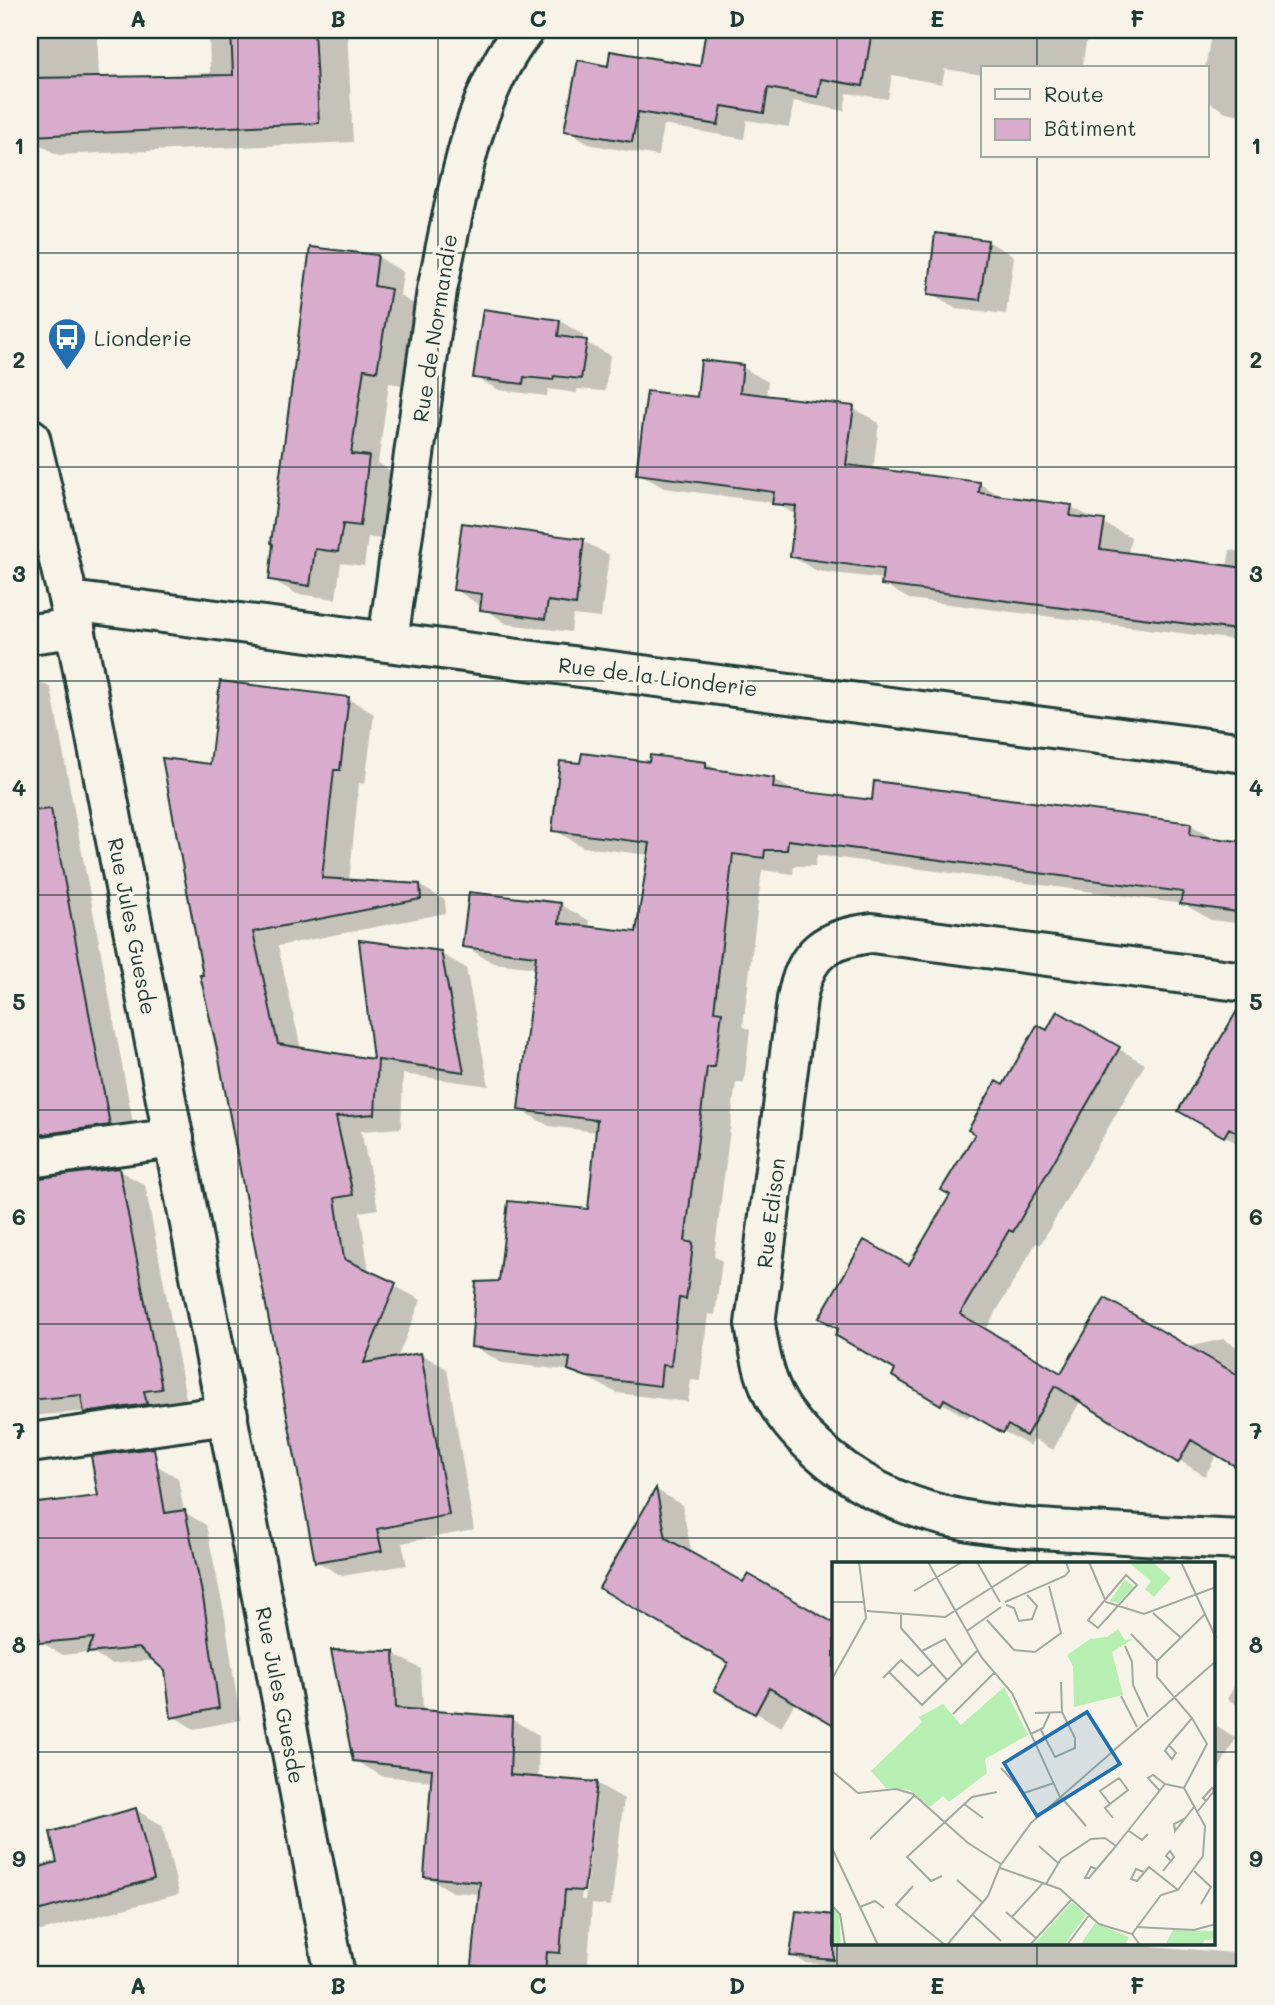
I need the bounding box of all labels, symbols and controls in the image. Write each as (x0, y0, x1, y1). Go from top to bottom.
text: A (130, 3, 146, 33)
text: B (330, 3, 346, 33)
text: C (529, 3, 547, 33)
text: D (729, 3, 745, 33)
text: E (930, 3, 944, 33)
text: F (1130, 3, 1144, 33)
legend (981, 66, 1208, 158)
text: Route (1044, 80, 1104, 107)
text: Bâtiment (1044, 114, 1136, 141)
text: 1 (14, 130, 24, 160)
text: 1 (1251, 130, 1261, 160)
street label: Rue de Normandie (406, 232, 462, 424)
bus stop icon: Lionderie (46, 316, 88, 371)
place label: Lionderie (94, 324, 192, 351)
text: 2 (13, 344, 25, 374)
text: 2 (1250, 344, 1262, 374)
text: 3 (12, 558, 26, 588)
text: 3 (1249, 558, 1263, 588)
street label: Rue de la Lionderie (557, 650, 759, 702)
text: 4 (12, 772, 26, 802)
text: 4 (1249, 772, 1263, 802)
street label: Rue Jules Guesde (103, 835, 163, 1017)
text: 5 (12, 986, 26, 1016)
text: 5 (1249, 986, 1263, 1016)
street label: Rue Edison (750, 1156, 790, 1270)
text: 6 (12, 1201, 26, 1231)
text: 6 (1249, 1201, 1263, 1231)
text: 7 (13, 1415, 26, 1445)
text: 7 (1250, 1415, 1263, 1445)
inset map (832, 1562, 1216, 1946)
street label: Rue Jules Guesde (251, 1604, 311, 1786)
text: 8 (12, 1629, 26, 1659)
text: 8 (1249, 1629, 1263, 1659)
text: 9 (12, 1843, 26, 1873)
text: 9 (1249, 1843, 1263, 1873)
text: A (130, 1970, 146, 2000)
text: B (330, 1970, 346, 2000)
text: C (529, 1970, 547, 2000)
text: D (729, 1970, 745, 2000)
text: E (930, 1970, 944, 2000)
text: F (1130, 1970, 1144, 2000)

